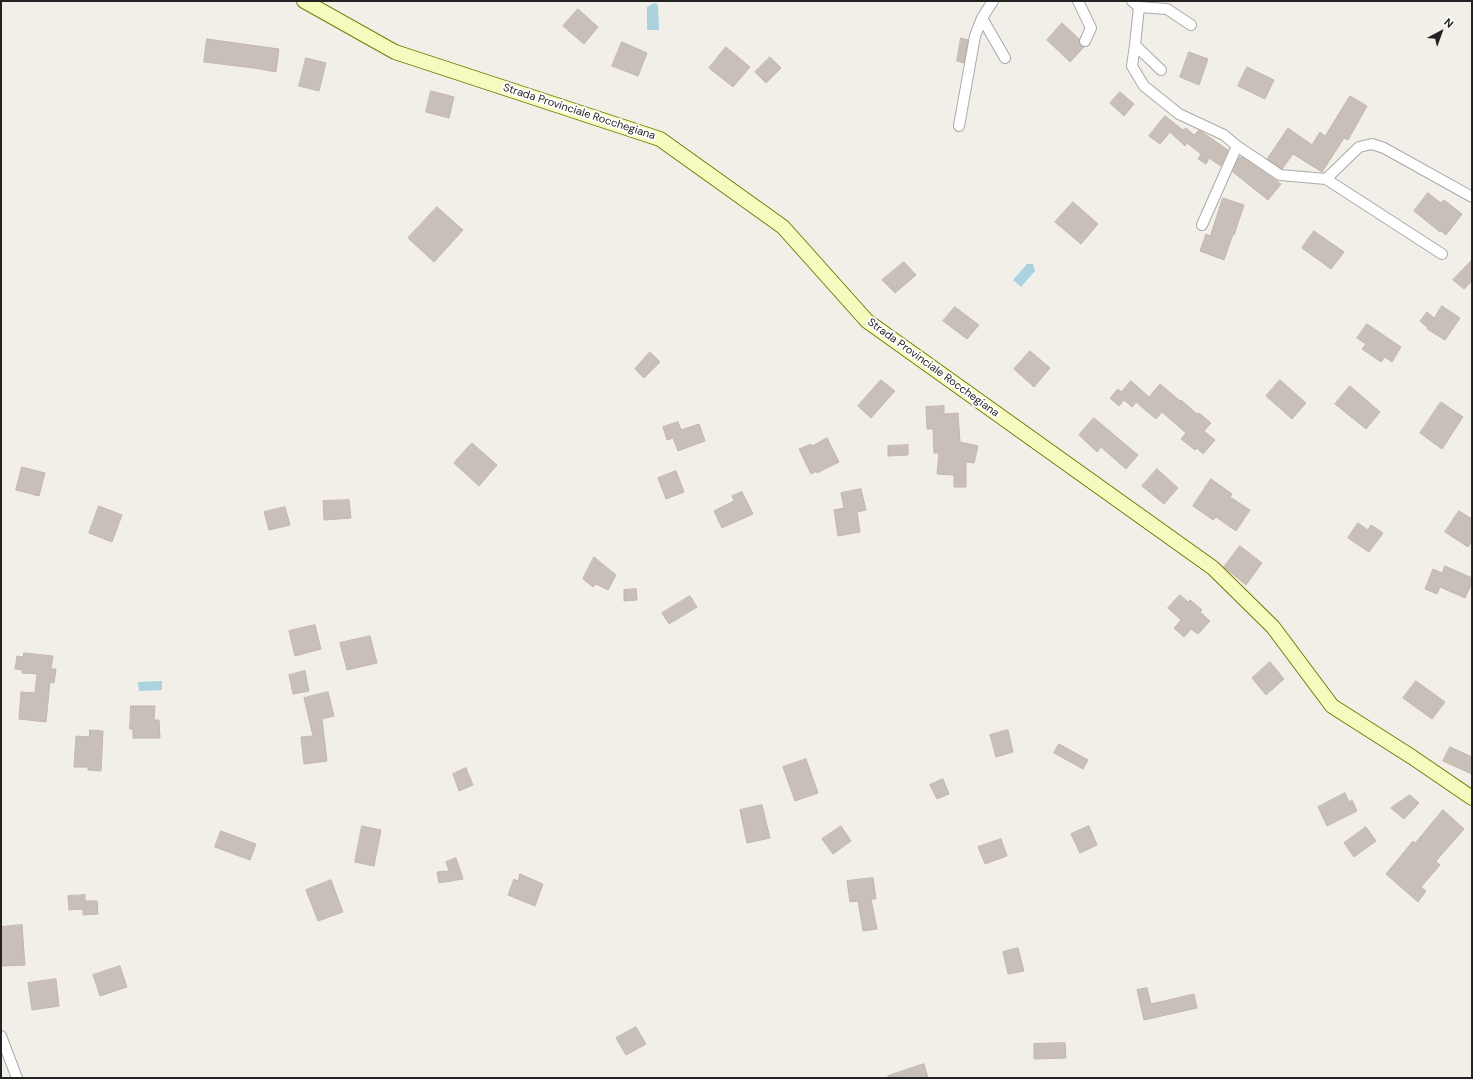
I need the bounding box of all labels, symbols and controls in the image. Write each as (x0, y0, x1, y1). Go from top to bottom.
north arrow (1421, 12, 1461, 52)
text: N (1441, 15, 1456, 31)
street label: Strada Provinciale Rocchegiana (501, 81, 657, 143)
street label: Strada Provinciale Rocchegiana (865, 316, 1001, 420)

